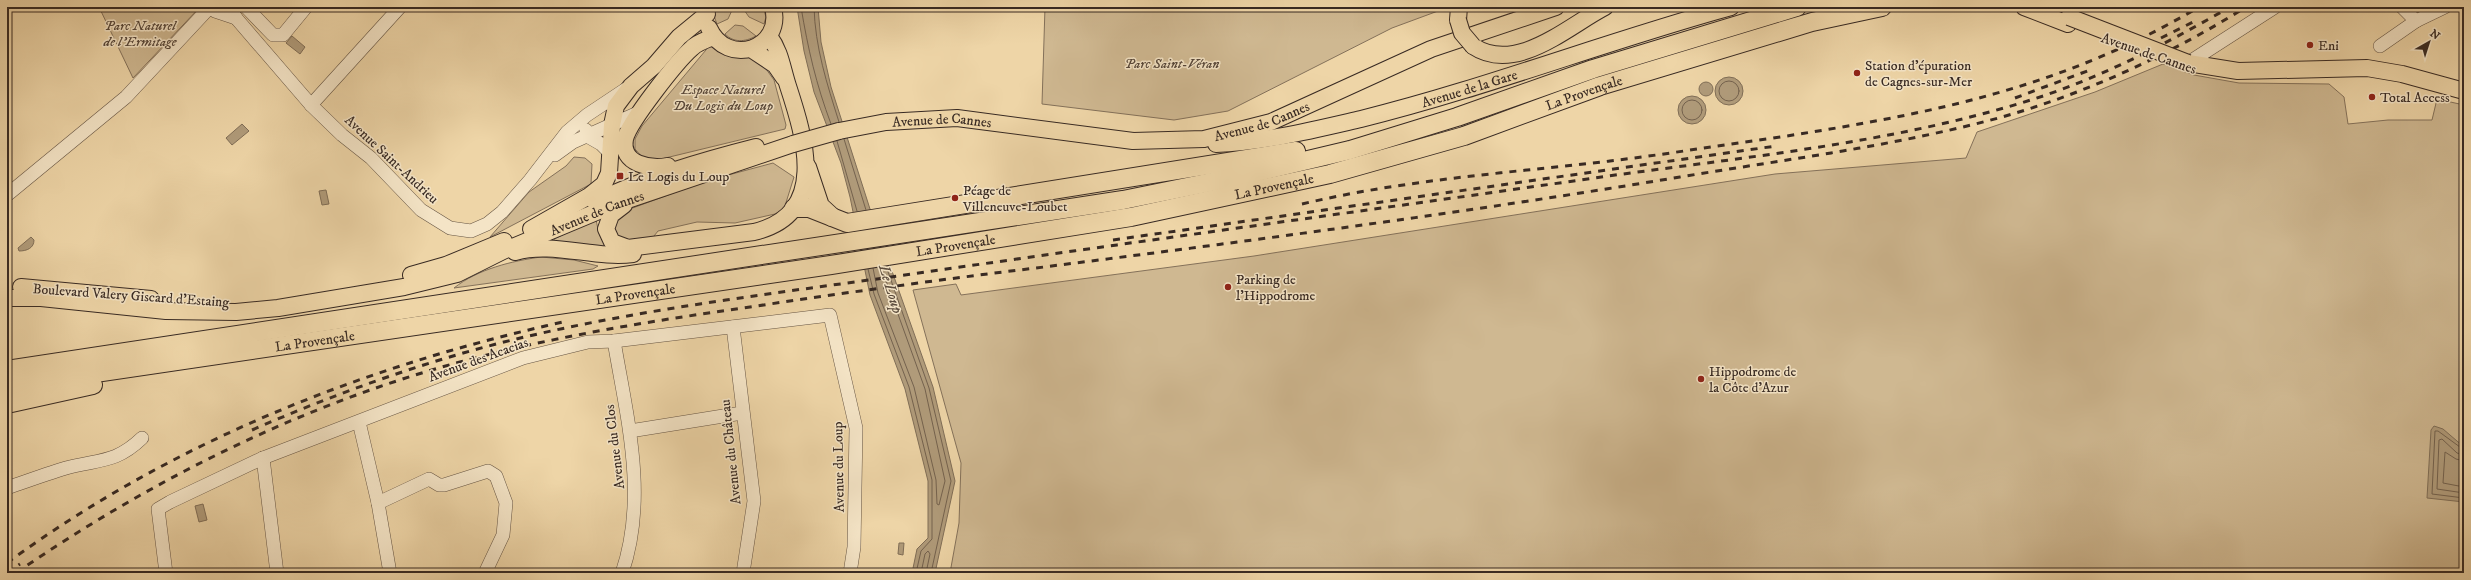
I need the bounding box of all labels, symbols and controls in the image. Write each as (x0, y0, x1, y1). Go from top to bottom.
park label: Parc Naturel de l'Ermitage (103, 17, 178, 51)
north arrow (2409, 22, 2449, 62)
text: N (2427, 27, 2443, 43)
street label: Avenue de Cannes (2099, 29, 2199, 79)
place label: Eni (2318, 37, 2339, 55)
marker: Eni (2305, 40, 2315, 50)
park label: Parc Saint-Véran (1125, 55, 1219, 73)
place label: Station d’épuration de Cagnes-sur-Mer (1865, 57, 1973, 91)
street label: Avenue de la Gare (1420, 66, 1520, 112)
marker: Station d’épuration de Cagnes-sur-Mer (1852, 68, 1862, 78)
street label: La Provençale (1543, 72, 1625, 115)
park label: Espace Naturel Du Logis du Loup (673, 81, 773, 115)
place label: Total Access (2380, 89, 2450, 107)
marker: Total Access (2367, 92, 2377, 102)
street label: Avenue de Cannes (1212, 98, 1313, 146)
street label: Avenue de Cannes (892, 110, 993, 132)
street label: Avenue Saint-Andrieu (340, 111, 442, 208)
place label: Le Logis du Loup (628, 168, 729, 186)
street label: La Provençale (1233, 170, 1316, 204)
marker: Le Logis du Loup (615, 171, 625, 181)
place label: Péage de Villeneuve-Loubet (962, 182, 1068, 216)
street label: Avenue de Cannes (548, 187, 647, 240)
marker: Péage de Villeneuve-Loubet (950, 193, 960, 203)
street label: La Provençale (915, 231, 997, 261)
water label: Le Loup (874, 262, 907, 316)
place label: Parking de l'Hippodrome (1236, 271, 1315, 305)
street label: Boulevard Valery Giscard d'Estaing (32, 280, 230, 312)
street label: La Provençale (594, 280, 677, 309)
marker: Parking de l'Hippodrome (1223, 282, 1233, 292)
street label: La Provençale (274, 327, 356, 357)
street label: Avenue des Acacias (426, 333, 531, 386)
place label: Hippodrome de la Côte d'Azur (1709, 363, 1796, 397)
marker: Hippodrome de la Côte d'Azur (1696, 374, 1706, 384)
street label: Avenue du Château (716, 398, 745, 505)
street label: Avenue du Clos (601, 403, 629, 490)
street label: Avenue du Loup (829, 421, 849, 513)

